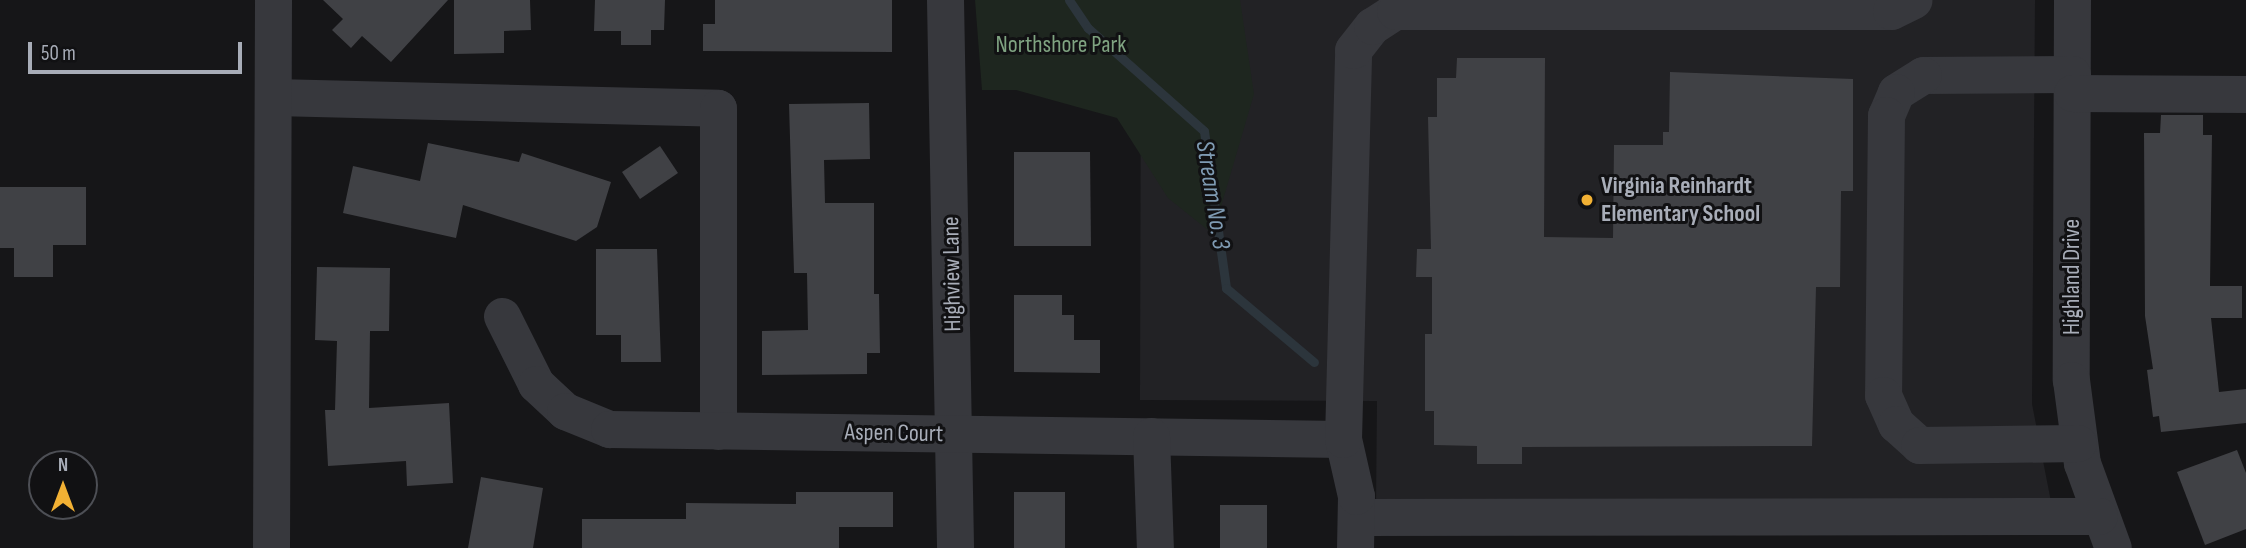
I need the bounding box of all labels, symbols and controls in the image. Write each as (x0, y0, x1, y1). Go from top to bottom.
scale bar (32, 28, 245, 72)
park label: Northshore Park (996, 31, 1126, 59)
text: 50 m (41, 41, 76, 66)
water label: Stream No. 3 (1188, 138, 1236, 252)
place label: Virginia Reinhardt Elementary School (1601, 172, 1760, 228)
marker: Virginia Reinhardt Elementary School (1579, 192, 1595, 208)
street label: Highview Lane (937, 216, 967, 332)
street label: Highland Drive (2058, 219, 2086, 335)
street label: Aspen Court (844, 418, 944, 448)
north arrow (28, 450, 98, 520)
text: N (58, 454, 68, 477)

